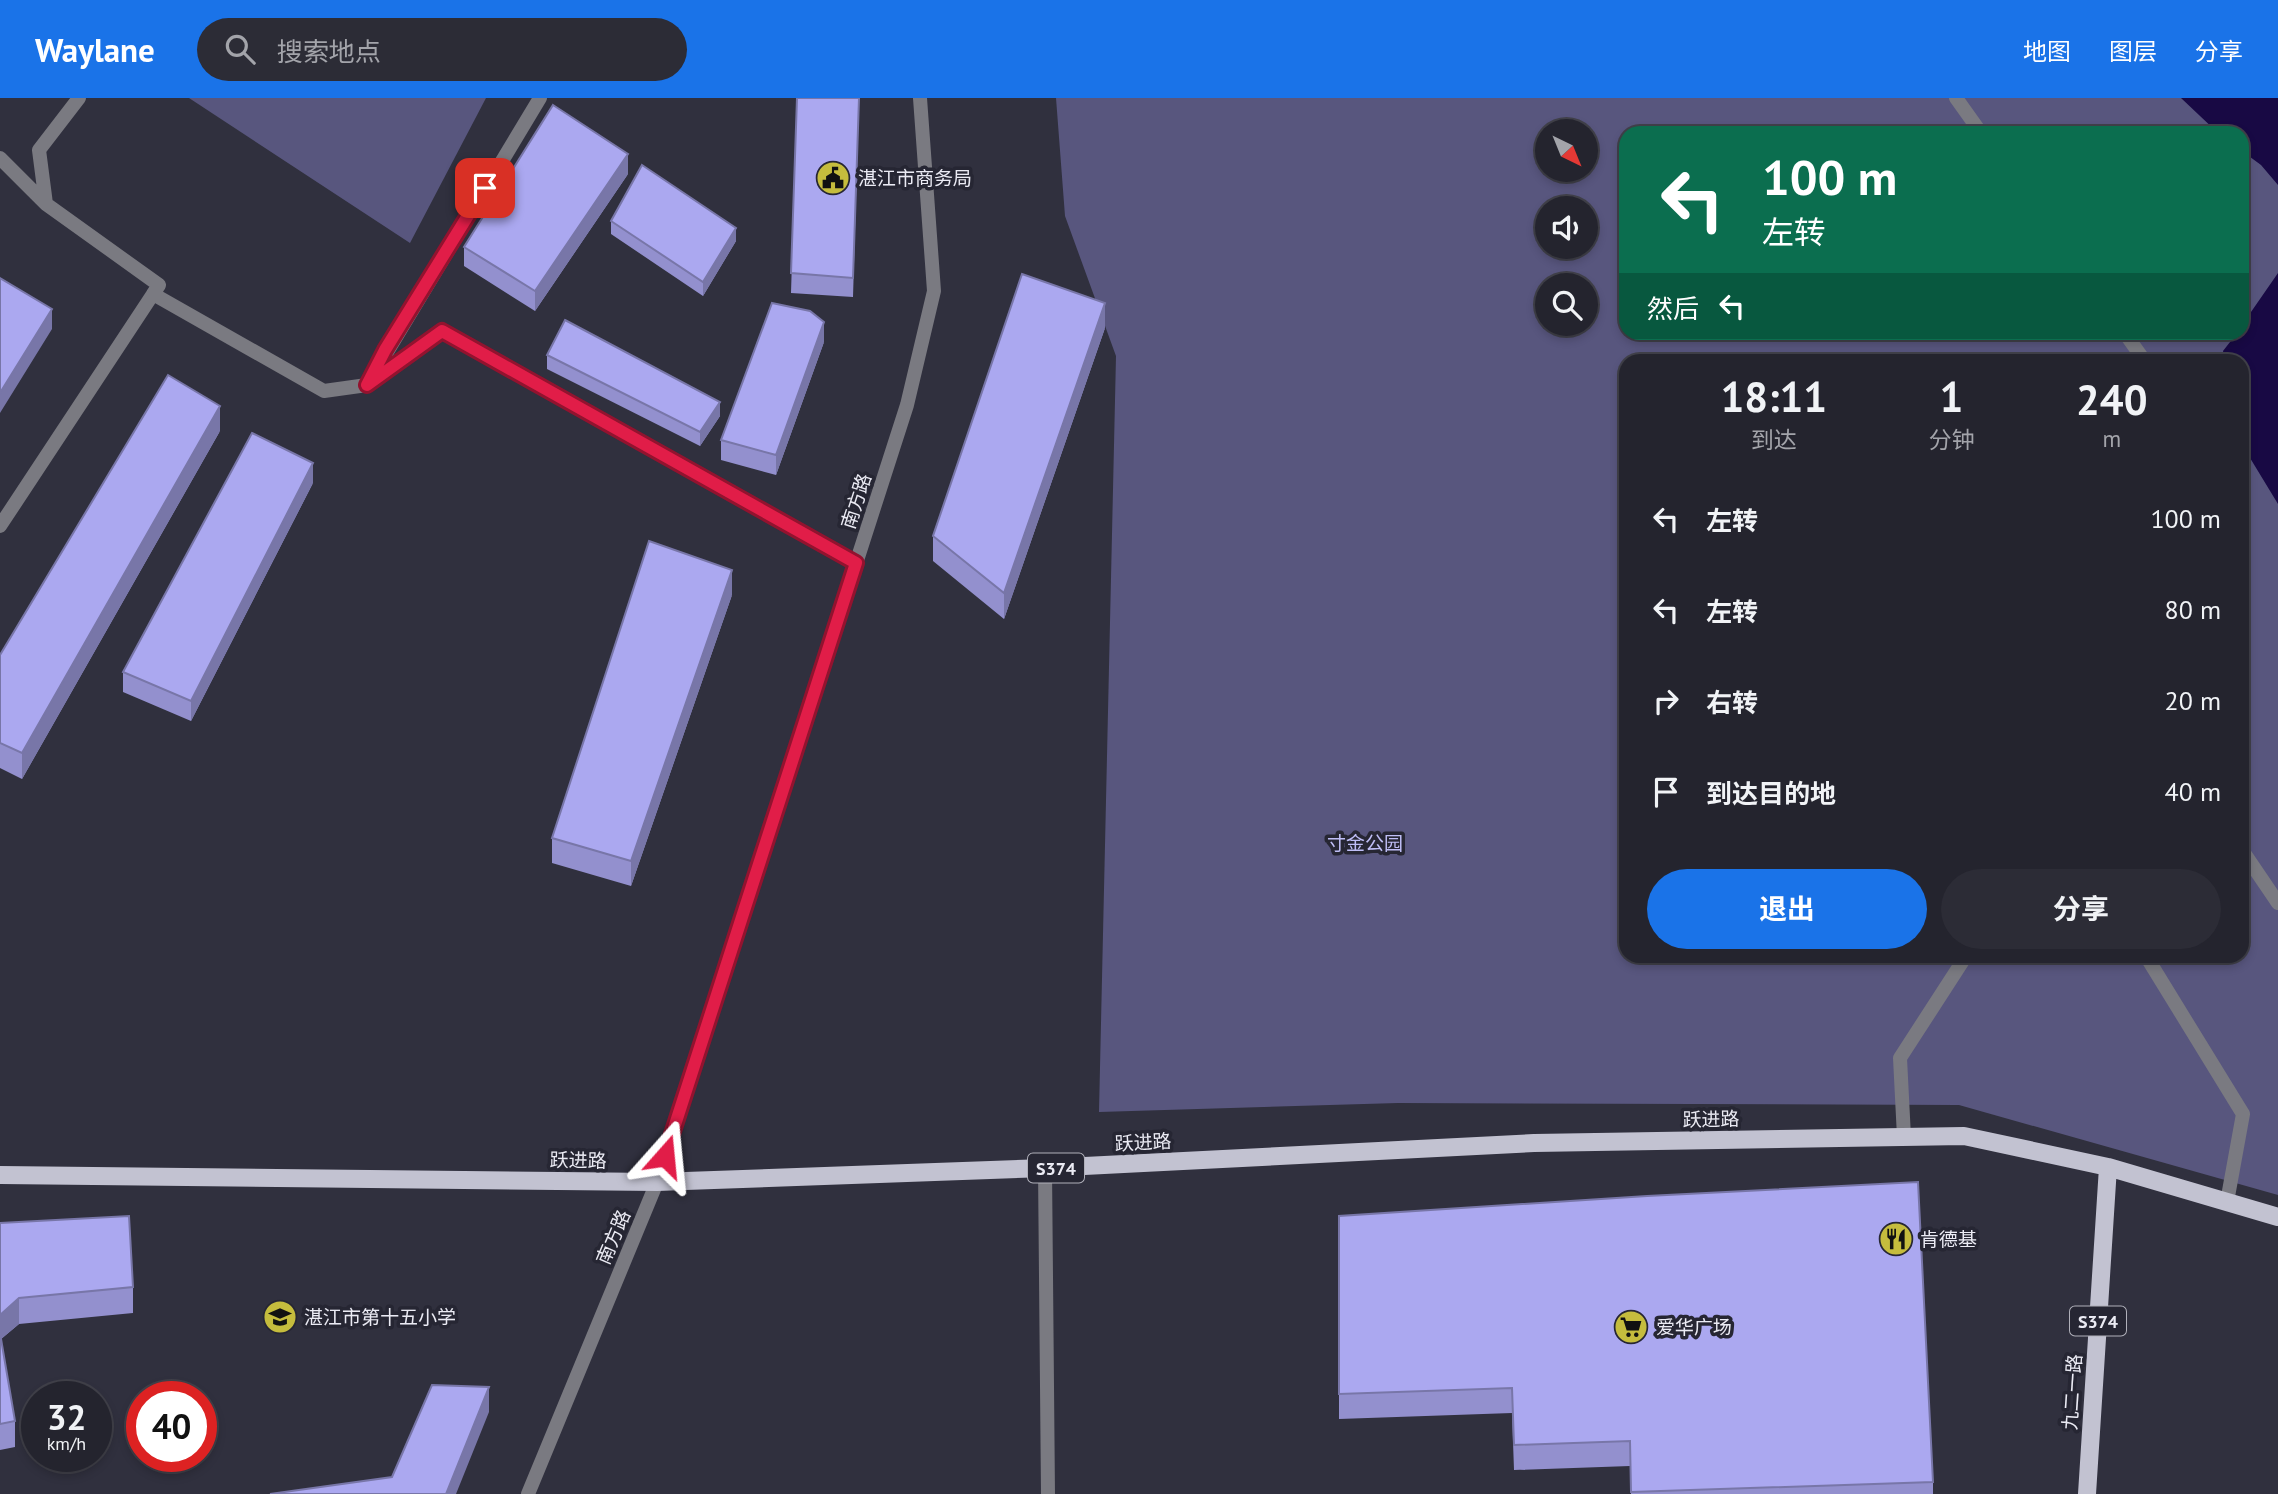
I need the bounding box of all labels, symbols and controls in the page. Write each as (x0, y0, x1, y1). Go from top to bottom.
search box (197, 18, 687, 81)
text: Waylane (35, 28, 155, 71)
icon: search (221, 30, 259, 68)
text: 搜索地点 (277, 35, 381, 68)
text: 地图 (2023, 36, 2071, 67)
text: 图层 (2109, 36, 2157, 67)
text: 分享 (2195, 36, 2243, 67)
north arrow (1535, 119, 1598, 182)
map controls (1535, 119, 1598, 336)
text: 100 m (1762, 145, 1897, 209)
icon: left (1647, 154, 1738, 245)
pin (455, 158, 515, 218)
public building icon: 湛江市商务局 (814, 159, 852, 197)
place label: 湛江市商务局 (858, 166, 972, 190)
icon: arrive (466, 169, 504, 207)
button: sound (1535, 196, 1598, 259)
text: 左转 (1762, 211, 1826, 253)
button: search (1535, 273, 1598, 336)
icon: left (1713, 287, 1751, 325)
text: 然后 (1647, 292, 1699, 325)
text: 18:11 (1720, 369, 1827, 424)
text: 1 (1940, 369, 1963, 424)
text: 240 (2076, 372, 2147, 427)
text: m (2102, 424, 2121, 453)
text: 到达 (1751, 425, 1797, 454)
text: 分钟 (1929, 425, 1975, 454)
street label: 南方路 (836, 470, 876, 532)
icon: left (1647, 500, 1685, 538)
text: 100 m (2150, 502, 2221, 535)
text: 左转 (1706, 504, 1758, 537)
icon: left (1647, 591, 1685, 629)
text: 80 m (2165, 593, 2221, 626)
text: 左转 (1706, 595, 1758, 628)
icon: right (1647, 682, 1685, 720)
text: 20 m (2165, 684, 2221, 717)
text: 右转 (1706, 686, 1758, 719)
icon: arrive (1647, 773, 1685, 811)
text: 40 m (2165, 775, 2221, 808)
text: 到达目的地 (1706, 777, 1836, 810)
park label: 寸金公园 (1327, 831, 1403, 855)
button: 退出 (1647, 869, 1927, 949)
button: 分享 (1941, 869, 2221, 949)
street label: 跃进路 (1682, 1107, 1740, 1131)
position arrow (628, 1119, 702, 1193)
street label: 跃进路 (1114, 1129, 1172, 1155)
street label: 跃进路 (549, 1148, 607, 1172)
road number: S374 (1028, 1154, 1084, 1182)
street label: 南方路 (591, 1206, 635, 1268)
restaurant icon: 肯德基 (1877, 1220, 1915, 1258)
place label: 肯德基 (1920, 1227, 1977, 1251)
school or university icon: 湛江市第十五小学 (261, 1298, 299, 1336)
place label: 湛江市第十五小学 (304, 1305, 456, 1329)
road number: S374 (2070, 1306, 2126, 1336)
supermarket icon: 爱华广场 (1612, 1308, 1650, 1346)
place label: 爱华广场 (1656, 1315, 1732, 1339)
street label: 九二一路 (2057, 1353, 2087, 1431)
speed limit sign: 40 (126, 1381, 217, 1472)
text: 32 (47, 1394, 86, 1440)
text: km/h (47, 1432, 86, 1455)

